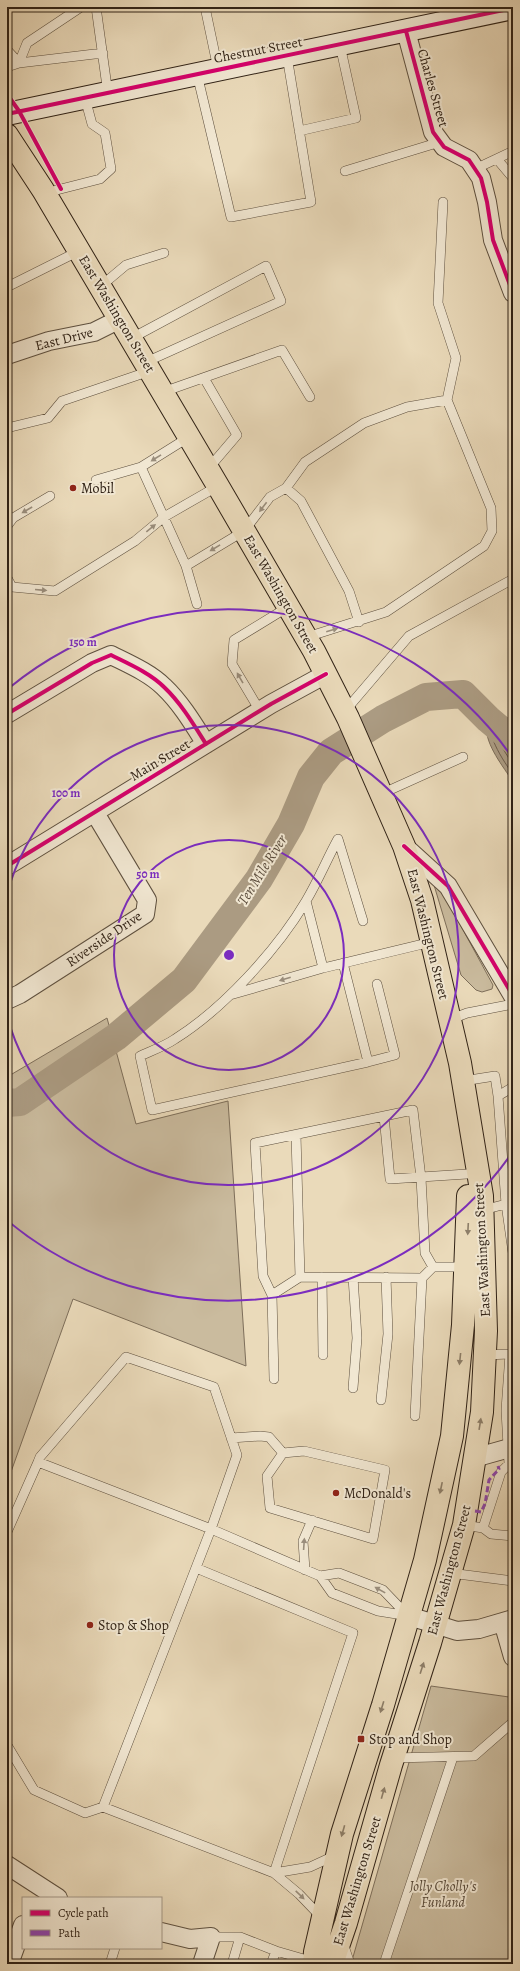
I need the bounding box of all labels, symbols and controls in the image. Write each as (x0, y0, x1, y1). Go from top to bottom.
street label: Chestnut Street (212, 32, 304, 68)
street label: Charles Street (413, 47, 453, 130)
street label: East Washington Street (74, 252, 160, 377)
street label: East Drive (33, 323, 95, 355)
one-way arrow (150, 454, 162, 461)
place label: Mobil (81, 479, 115, 498)
marker: Mobil (68, 483, 78, 493)
one-way arrow (259, 501, 267, 512)
one-way arrow (21, 506, 33, 513)
one-way arrow (146, 523, 157, 532)
street label: East Washington Street (239, 531, 323, 657)
one-way arrow (209, 545, 221, 552)
one-way arrow (35, 586, 47, 593)
one-way arrow (327, 627, 339, 633)
text: 150 m (69, 634, 97, 650)
one-way arrow (237, 672, 244, 684)
street label: Main Street (126, 734, 194, 785)
text: 100 m (52, 785, 80, 801)
water label: Ten Mile River (233, 830, 292, 909)
text: 50 m (136, 866, 160, 882)
street label: East Washington Street (403, 867, 454, 1002)
street label: Riverside Drive (62, 907, 146, 971)
centre of rings (222, 948, 236, 962)
one-way arrow (279, 976, 291, 982)
street label: East Washington Street (469, 1182, 495, 1318)
one-way arrow (464, 1223, 471, 1235)
one-way arrow (456, 1353, 463, 1365)
one-way arrow (477, 1418, 483, 1430)
one-way arrow (437, 1481, 443, 1494)
place label: McDonald's (344, 1484, 411, 1503)
marker: McDonald's (331, 1488, 341, 1498)
street label: East Washington Street (422, 1502, 476, 1637)
one-way arrow (300, 1538, 307, 1550)
one-way arrow (374, 1587, 386, 1593)
place label: Stop & Shop (98, 1616, 169, 1635)
marker: Stop & Shop (85, 1620, 95, 1630)
one-way arrow (419, 1662, 425, 1674)
one-way arrow (379, 1702, 385, 1714)
place label: Stop and Shop (369, 1730, 452, 1749)
marker: Stop and Shop (356, 1734, 366, 1744)
one-way arrow (380, 1786, 386, 1798)
street label: East Washington Street (328, 1814, 386, 1948)
one-way arrow (340, 1826, 346, 1838)
park label: Jolly Cholly's Funland (408, 1877, 477, 1912)
one-way arrow (294, 1890, 305, 1899)
legend (22, 1897, 162, 1949)
text: Cycle path (58, 1905, 109, 1921)
text: Path (58, 1925, 81, 1941)

